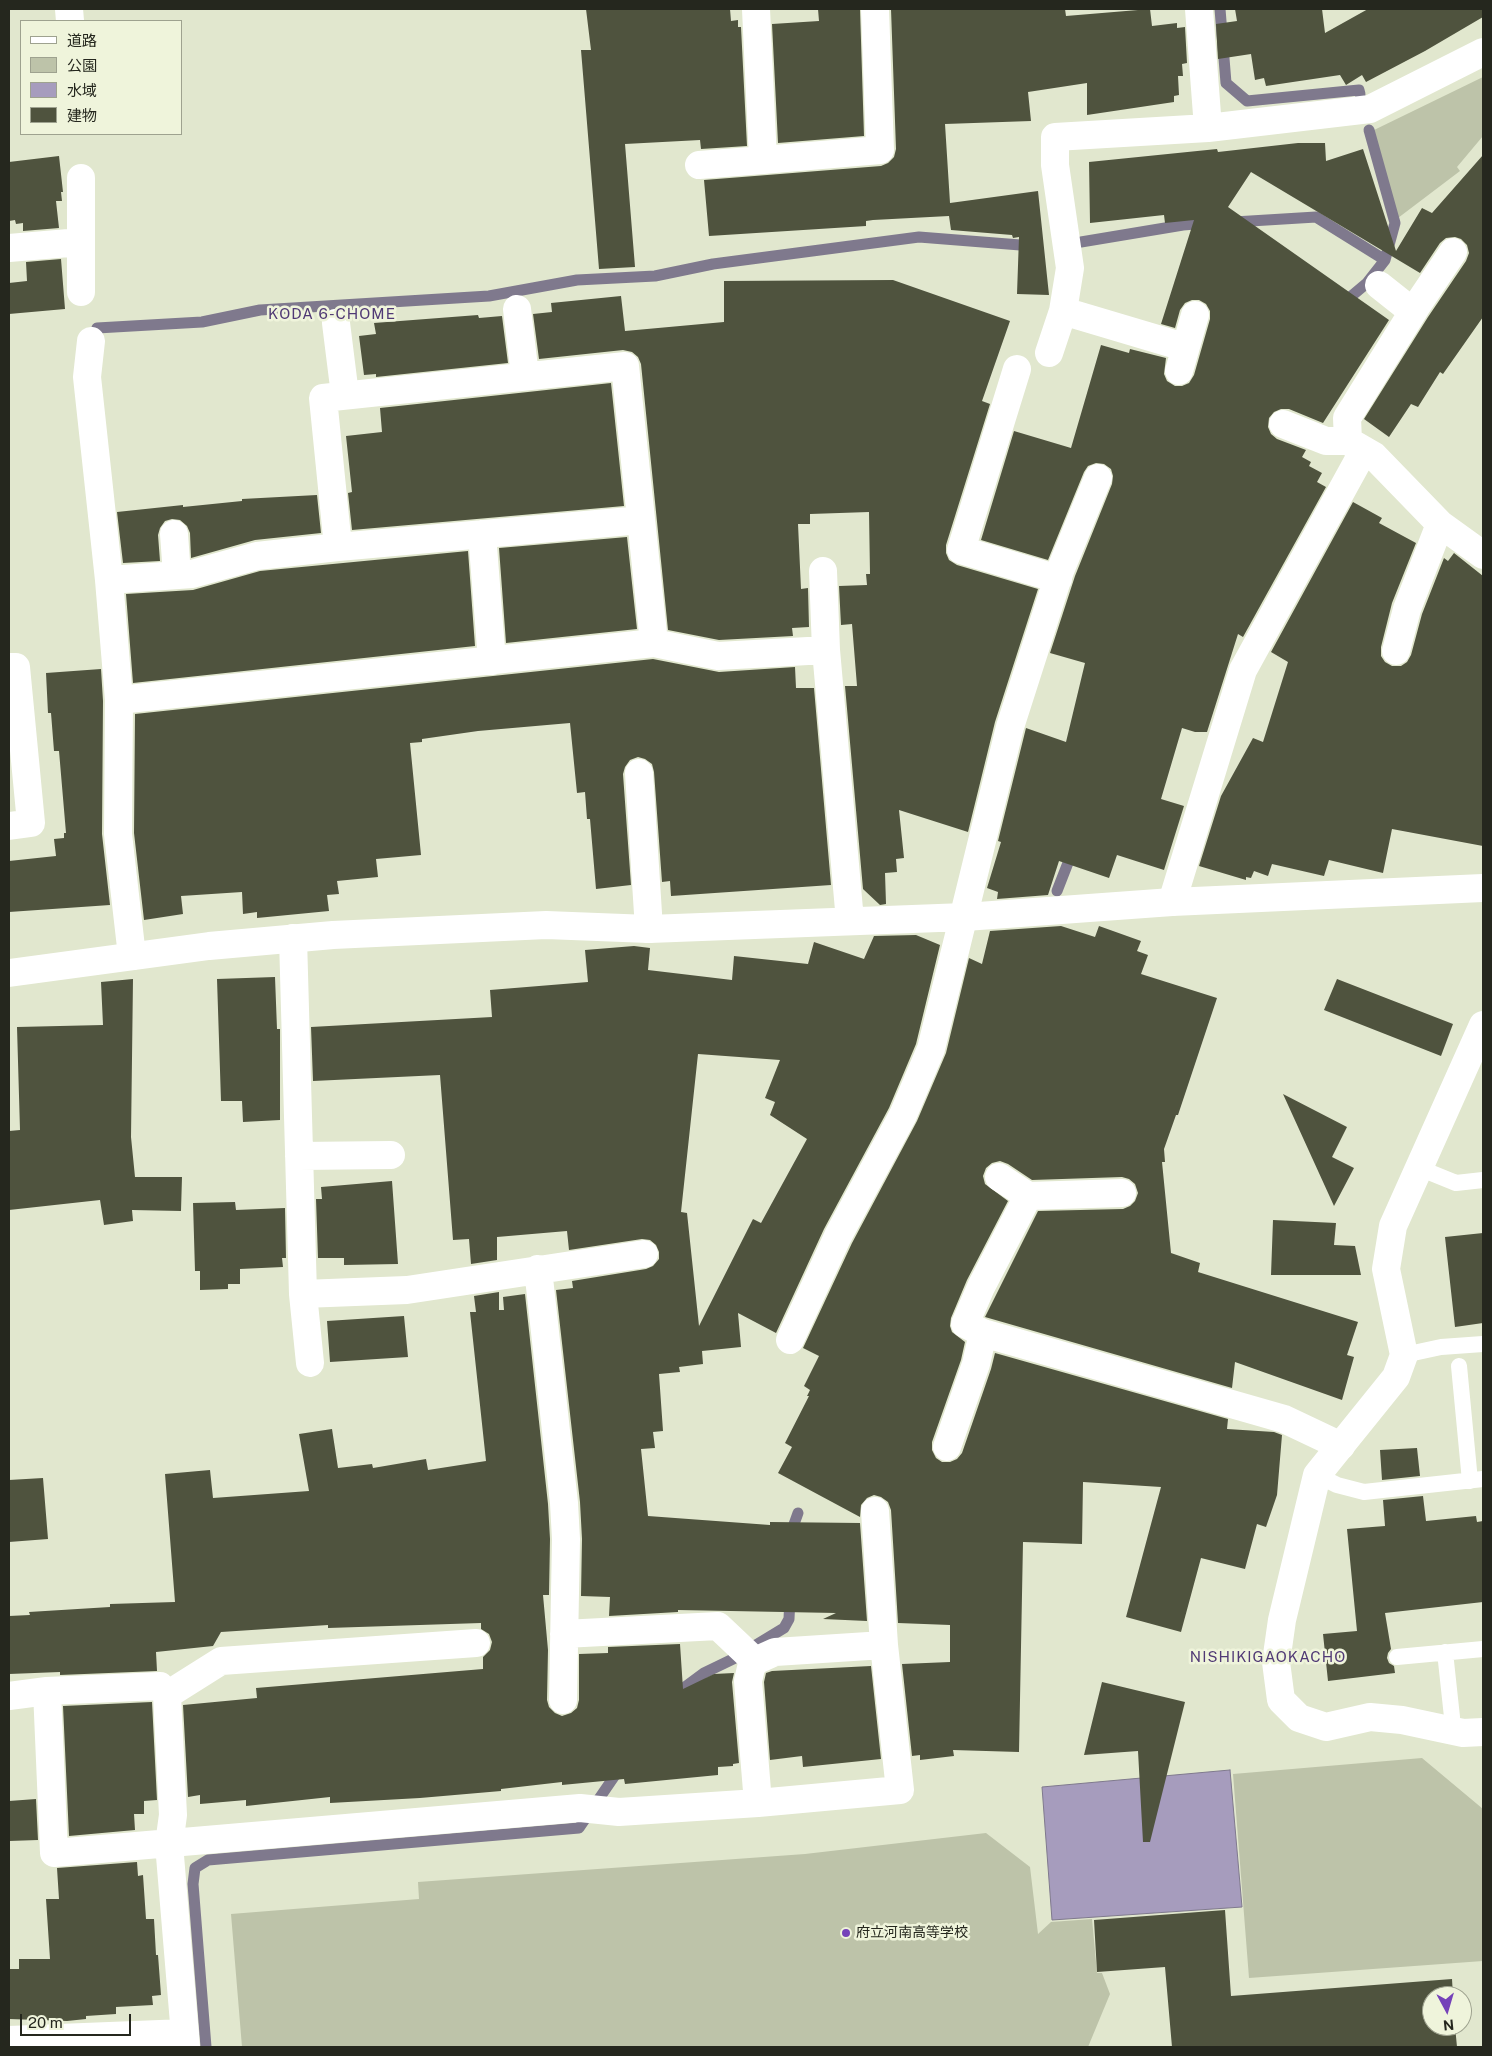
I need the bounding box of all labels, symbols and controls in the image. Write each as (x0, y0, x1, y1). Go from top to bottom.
legend (20, 20, 182, 135)
text: 道路 (67, 32, 97, 49)
text: 公園 (67, 57, 97, 74)
text: 水域 (67, 82, 97, 99)
text: 建物 (67, 107, 97, 124)
district label: KODA 6-CHOME (267, 305, 397, 323)
district label: NISHIKIGAOKACHO (1188, 1648, 1348, 1666)
place label: 府立河南高等学校 (856, 1925, 968, 1941)
marker: 府立河南高等学校 (840, 1927, 852, 1939)
north arrow (1422, 1986, 1472, 2036)
scale bar (22, 2004, 134, 2036)
text: 20 m (28, 2014, 63, 2031)
text: N (1442, 2016, 1455, 2033)

